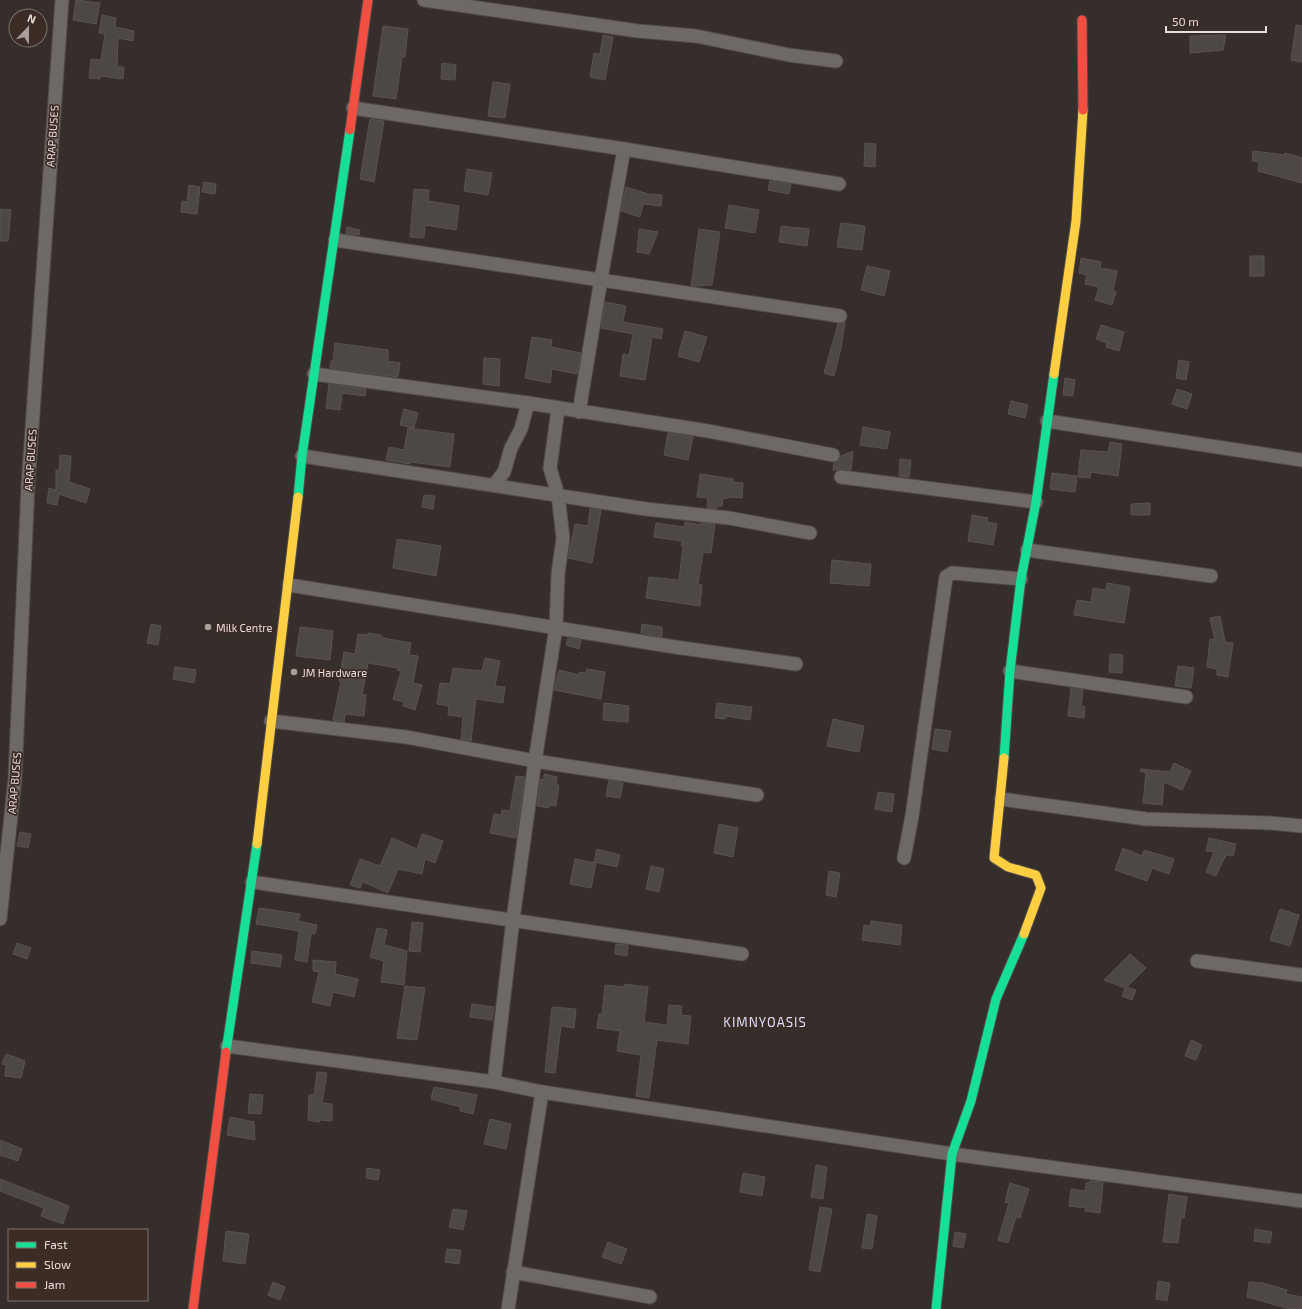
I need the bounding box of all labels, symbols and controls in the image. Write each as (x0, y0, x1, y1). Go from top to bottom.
north arrow (8, 8, 48, 48)
scale bar (1166, 8, 1266, 34)
text: N (26, 11, 38, 26)
text: 50 m (1172, 14, 1199, 28)
street label: ARAP BUSES (43, 105, 61, 167)
street label: ARAP BUSES (21, 429, 39, 491)
place label: Milk Centre (216, 621, 273, 634)
marker: Milk Centre (203, 622, 213, 632)
place label: JM Hardware (302, 666, 367, 679)
marker: JM Hardware (289, 667, 299, 677)
street label: ARAP BUSES (5, 752, 23, 814)
district label: KIMNYOASIS (723, 1014, 807, 1030)
legend (8, 1229, 148, 1301)
text: Fast (44, 1237, 68, 1251)
text: Slow (44, 1257, 71, 1271)
text: Jam (44, 1277, 65, 1291)

